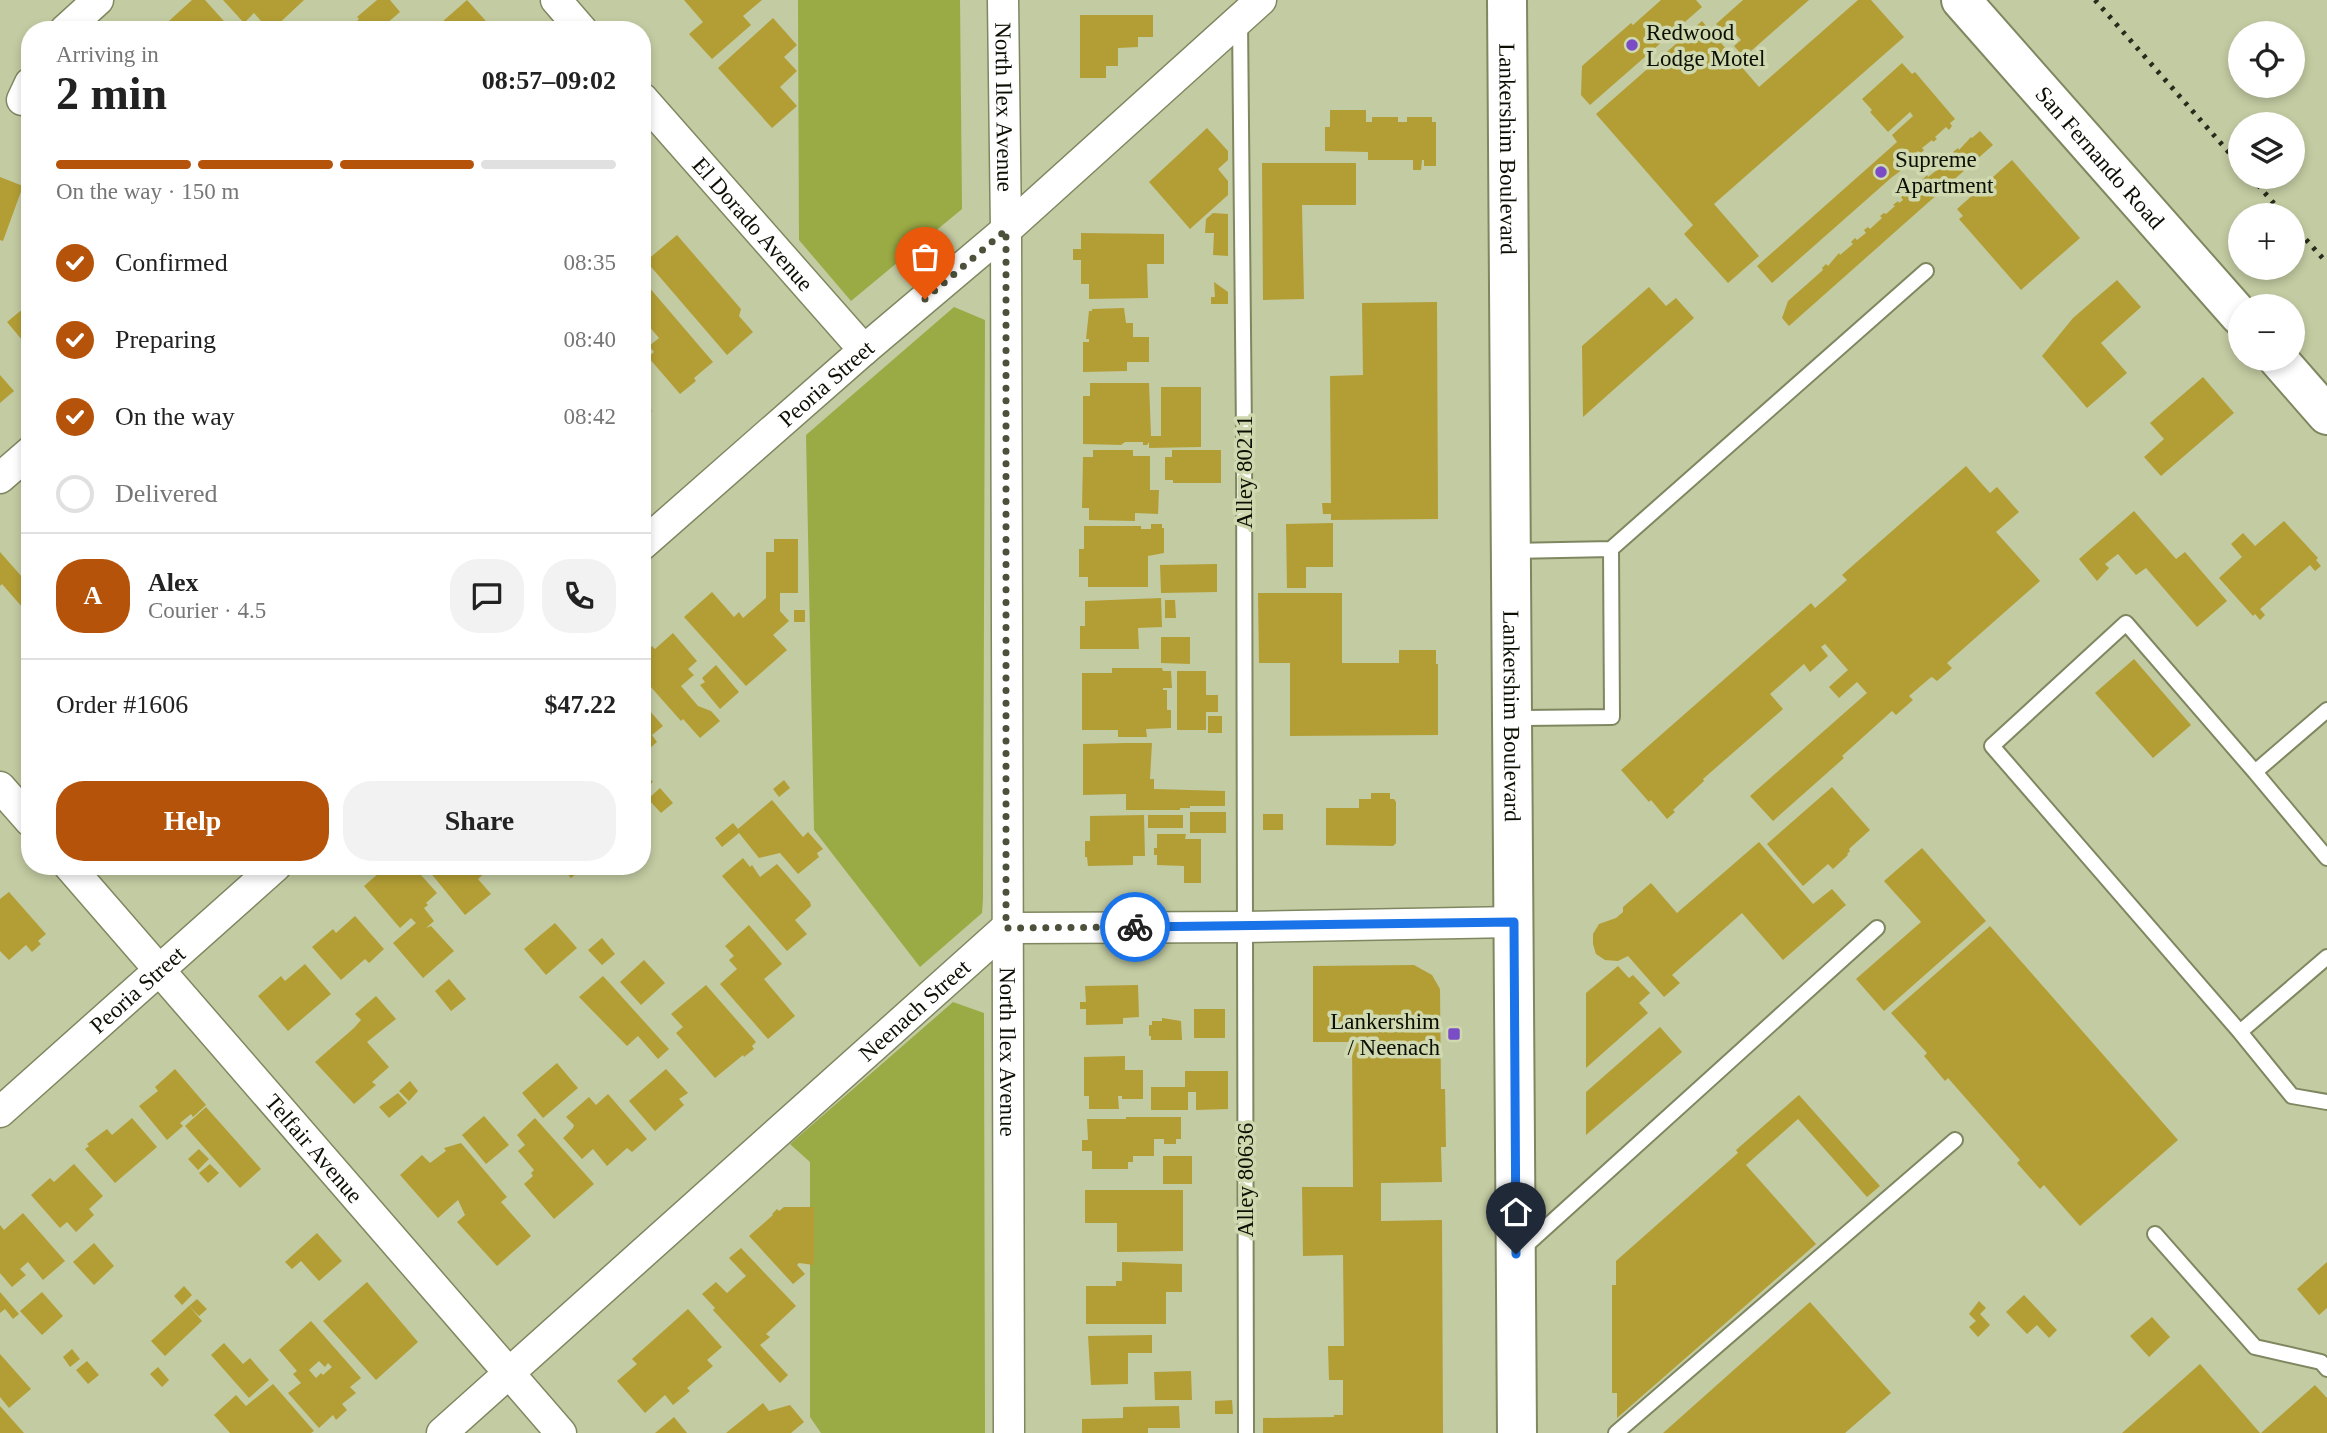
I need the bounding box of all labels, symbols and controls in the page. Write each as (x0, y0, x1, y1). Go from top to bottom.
place label: Redwood Lodge Motel (1646, 20, 1765, 71)
map controls (2228, 21, 2305, 371)
button: locate (2228, 21, 2305, 98)
street label: North Ilex Avenue (990, 22, 1018, 192)
marker: Redwood Lodge Motel (1624, 37, 1640, 53)
text: Arriving in (56, 42, 159, 67)
street label: Lankershim Boulevard (1494, 43, 1521, 255)
text: 08:57–09:02 (482, 66, 616, 95)
text: 2 min (56, 68, 167, 119)
street label: San Fernando Road (2030, 81, 2169, 234)
button: layers (2228, 112, 2305, 189)
place label: Supreme Apartment (1895, 147, 1994, 198)
street label: El Dorado Avenue (687, 153, 818, 296)
marker: Supreme Apartment (1873, 164, 1889, 180)
text: On the way · 150 m (56, 179, 239, 204)
button: + (2228, 203, 2305, 280)
pin (895, 227, 955, 299)
icon: bag (906, 238, 944, 276)
icon: check (56, 244, 94, 282)
text: Confirmed (115, 248, 228, 277)
text: 08:35 (564, 250, 616, 275)
button: − (2228, 294, 2305, 371)
icon: check (56, 321, 94, 359)
text: Preparing (115, 325, 216, 354)
text: 08:40 (564, 327, 616, 352)
street label: Peoria Street (774, 335, 879, 432)
icon: check (56, 398, 94, 436)
text: On the way (115, 402, 235, 431)
text: 08:42 (564, 404, 616, 429)
street label: Alley 80211 (1232, 415, 1257, 529)
text: Delivered (115, 479, 218, 508)
button: chat (450, 559, 524, 633)
button: phone (542, 559, 616, 633)
text: Alex (148, 568, 199, 597)
text: A (84, 581, 102, 610)
text: Courier · 4.5 (148, 598, 266, 623)
street label: Lankershim Boulevard (1498, 610, 1525, 822)
text: Order #1606 (56, 690, 188, 719)
text: $47.22 (545, 690, 616, 719)
button: Help (56, 781, 329, 861)
button: Share (343, 781, 616, 861)
courier (1100, 892, 1170, 962)
icon: bike (1116, 908, 1154, 946)
street label: Peoria Street (85, 941, 191, 1039)
street label: Neenach Street (854, 954, 976, 1066)
street label: North Ilex Avenue (995, 967, 1020, 1137)
place label: Lankershim / Neenach (1330, 1009, 1440, 1060)
marker: Lankershim / Neenach (1446, 1026, 1462, 1042)
street label: Telfair Avenue (260, 1090, 368, 1208)
street label: Alley 80636 (1233, 1123, 1258, 1237)
pin (1486, 1182, 1546, 1254)
icon: home (1497, 1193, 1535, 1231)

